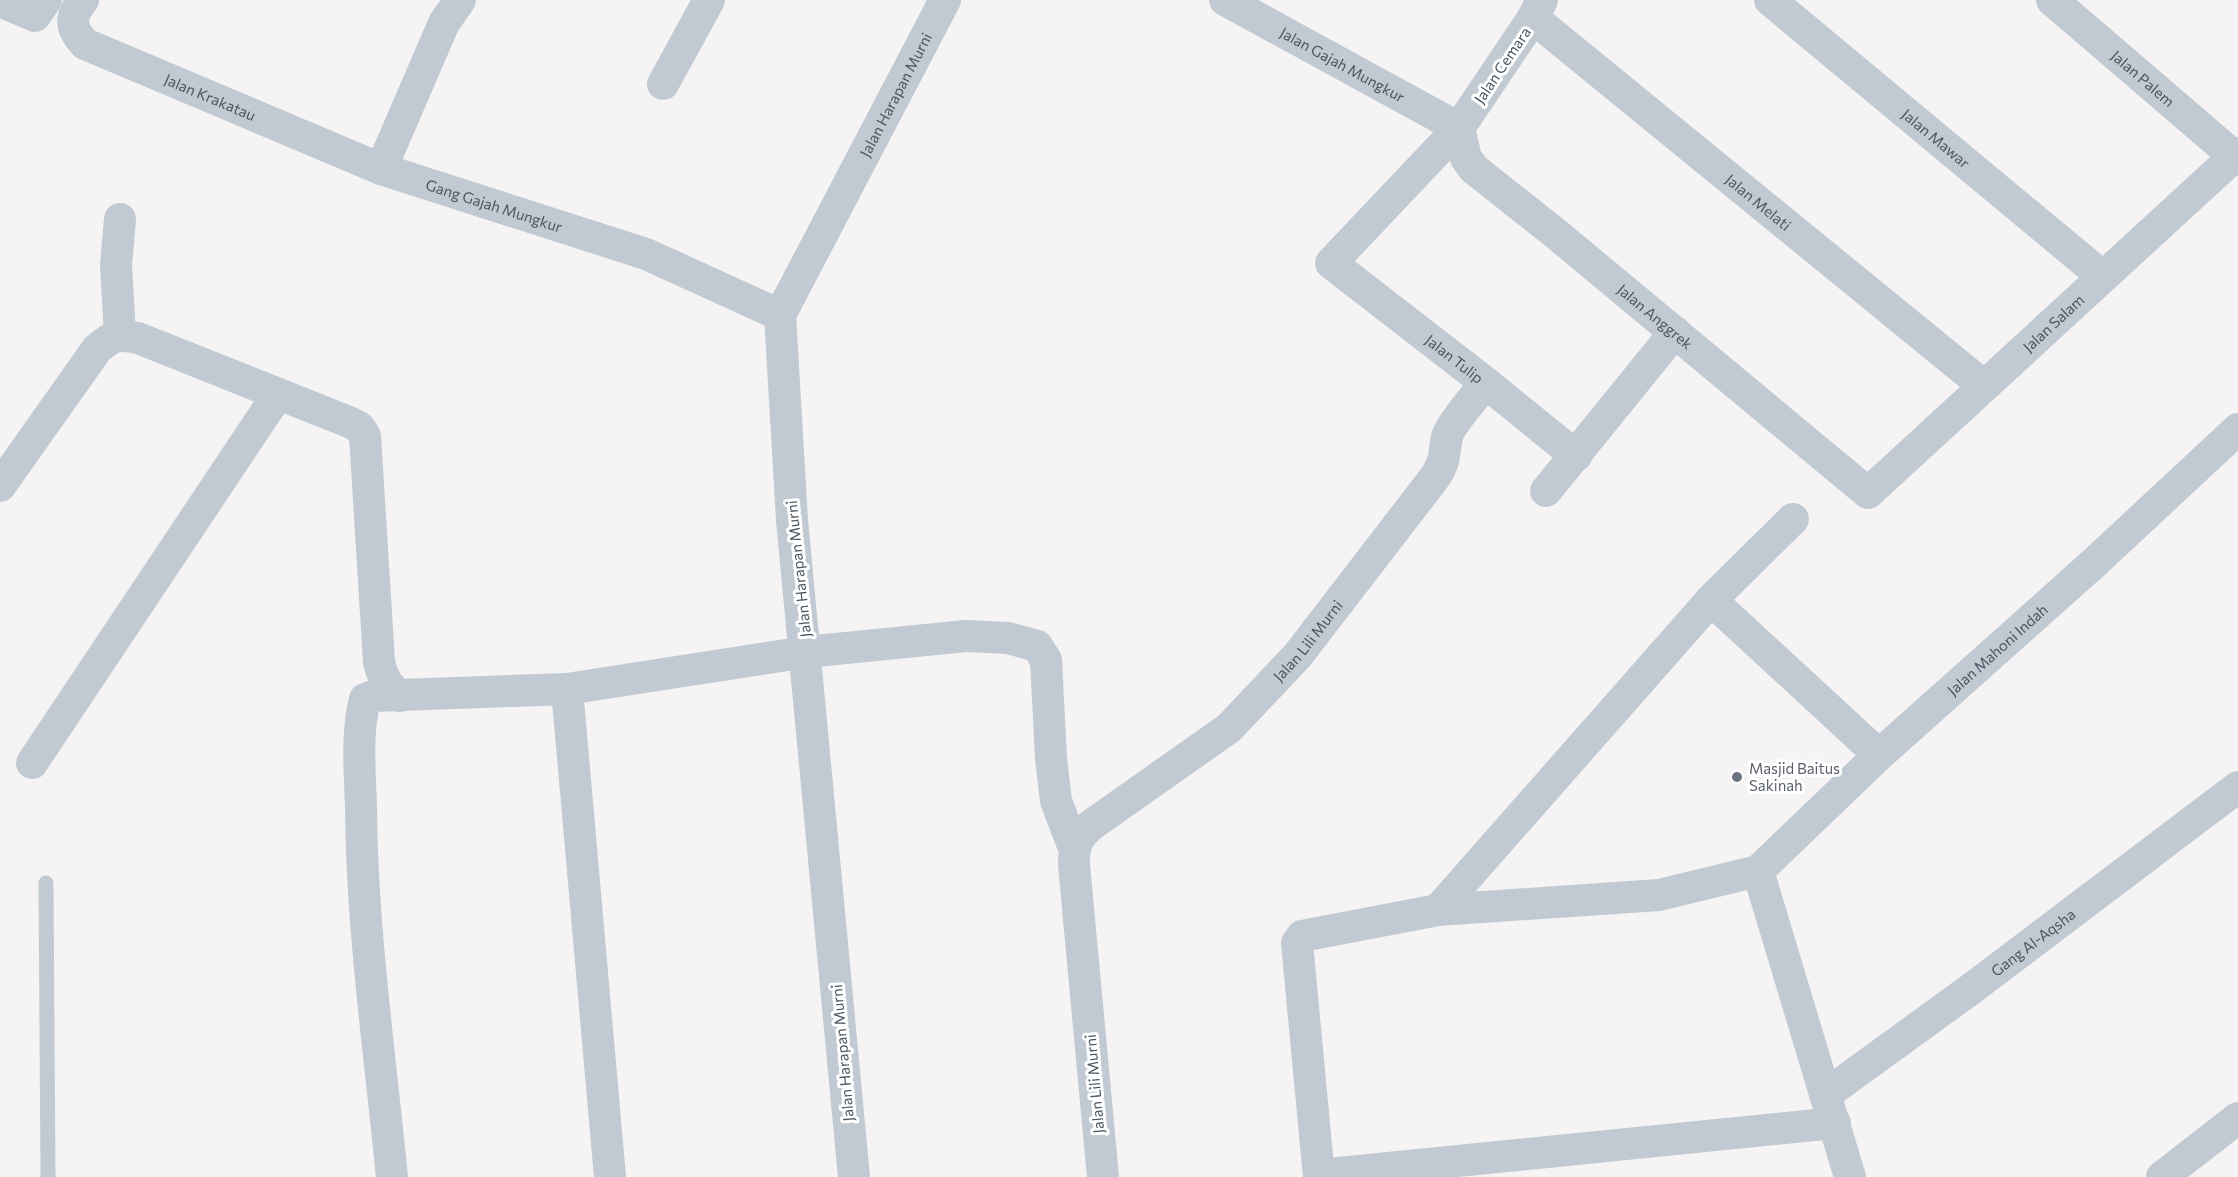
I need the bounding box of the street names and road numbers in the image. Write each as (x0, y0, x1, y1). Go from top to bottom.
street label: Jalan Gajah Mungkur (1277, 23, 1408, 106)
street label: Jalan Cemara (1470, 23, 1534, 107)
street label: Jalan Harapan Murni (856, 30, 935, 160)
street label: Jalan Palem (2108, 46, 2178, 110)
street label: Jalan Krakatau (162, 70, 259, 124)
street label: Jalan Mawar (1898, 105, 1974, 172)
street label: Jalan Melati (1722, 170, 1795, 234)
street label: Gang Gajah Mungkur (424, 175, 565, 236)
street label: Jalan Anggrek (1614, 280, 1697, 353)
street label: Jalan Salam (2019, 290, 2088, 355)
street label: Jalan Tulip (1422, 331, 1487, 387)
street label: Jalan Harapan Murni (782, 500, 814, 638)
street label: Jalan Lili Murni (1269, 596, 1346, 685)
street label: Jalan Mahoni Indah (1943, 600, 2051, 699)
street label: Gang Al-Aqsha (1987, 905, 2078, 980)
street label: Jalan Harapan Murni (827, 984, 857, 1122)
street label: Jalan Lili Murni (1081, 1034, 1107, 1134)

